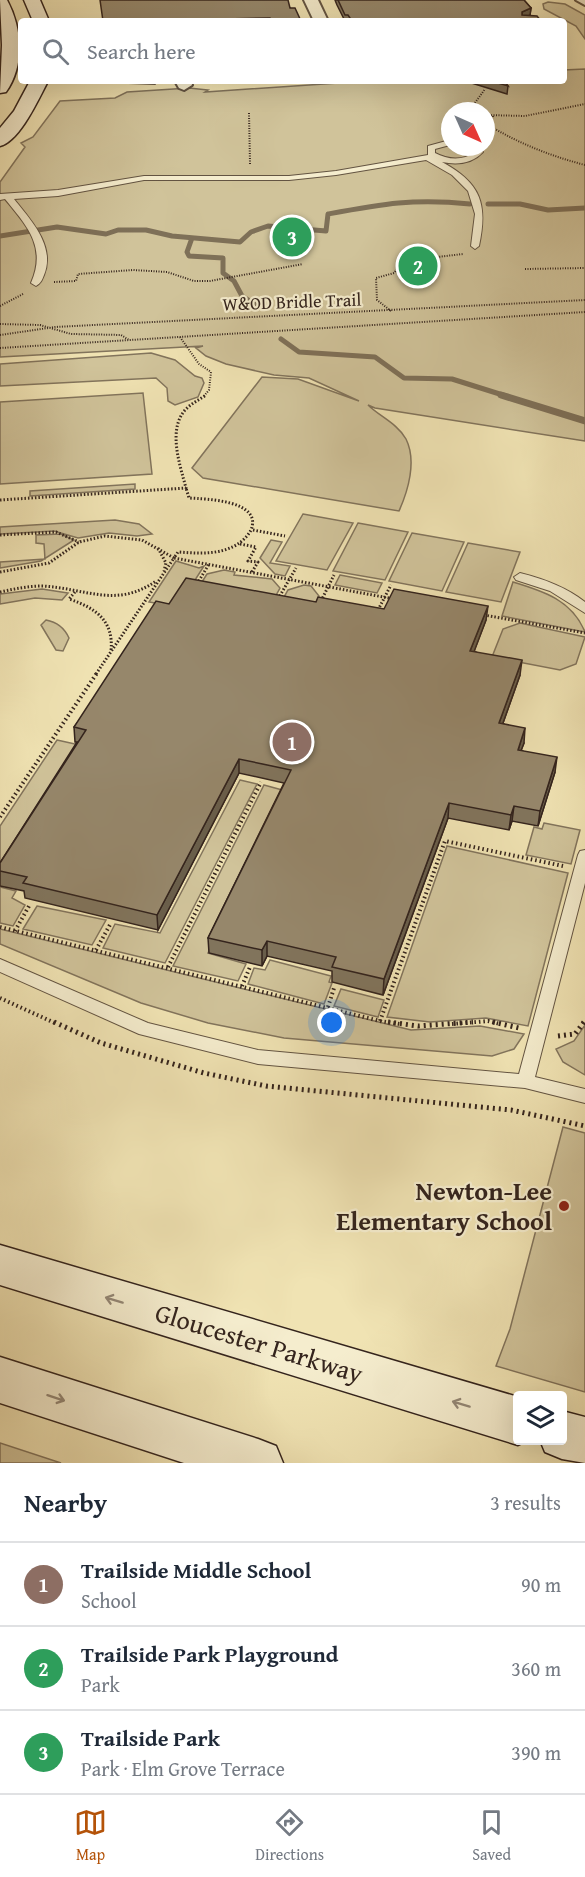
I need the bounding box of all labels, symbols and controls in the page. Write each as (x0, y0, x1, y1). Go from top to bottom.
search box (18, 18, 567, 84)
icon: search (39, 35, 72, 68)
text: Search here (87, 35, 196, 67)
north arrow (441, 102, 495, 156)
pin: 3 (272, 214, 312, 260)
pin: 2 (398, 244, 438, 288)
street label: W&OD Bridle Trail (222, 286, 362, 317)
pin: 1 (272, 720, 312, 764)
your location (317, 1008, 346, 1037)
place label: Newton-Lee Elementary School (336, 1171, 552, 1240)
marker: Newton-Lee Elementary School (557, 1199, 571, 1213)
street label: Gloucester Parkway (150, 1292, 368, 1393)
one-way arrow (105, 1293, 124, 1304)
map controls (513, 1391, 567, 1445)
button: layers (513, 1391, 567, 1445)
one-way arrow (46, 1393, 65, 1404)
one-way arrow (452, 1398, 471, 1409)
text: Nearby (24, 1483, 107, 1522)
text: 3 results (490, 1488, 561, 1517)
text: Trailside Middle School (81, 1554, 311, 1586)
text: 1 (38, 1570, 49, 1599)
text: 90 m (521, 1570, 561, 1599)
text: School (81, 1586, 137, 1615)
text: Trailside Park Playground (81, 1638, 338, 1670)
text: 2 (38, 1654, 49, 1683)
text: 360 m (511, 1654, 561, 1683)
text: Park (81, 1670, 120, 1699)
text: Trailside Park (81, 1722, 220, 1754)
text: 3 (38, 1738, 49, 1767)
text: 390 m (511, 1738, 561, 1767)
text: Park · Elm Grove Terrace (81, 1754, 285, 1783)
tab: Map (74, 1806, 107, 1866)
tab: Directions (255, 1806, 324, 1866)
tab: Saved (472, 1806, 511, 1866)

